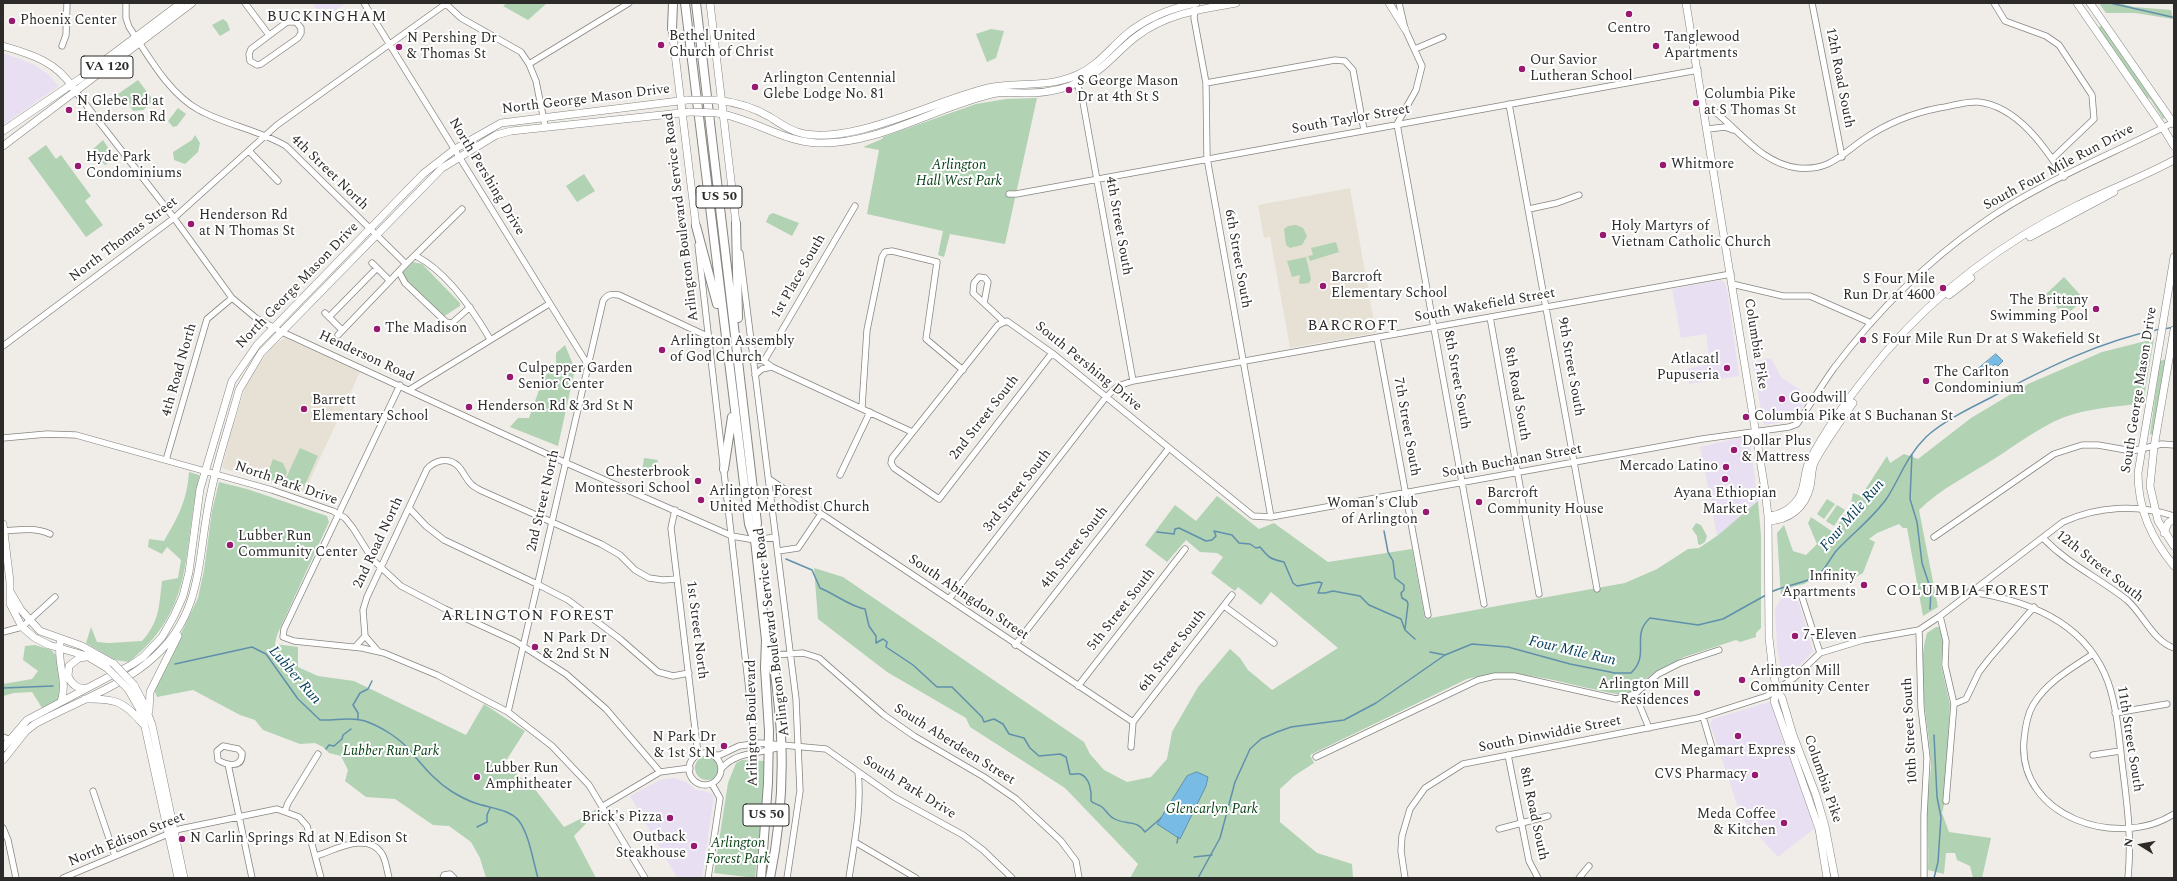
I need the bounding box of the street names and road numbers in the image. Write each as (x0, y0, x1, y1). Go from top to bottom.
street label: 12th Road South (1821, 26, 1857, 130)
road number: VA 120 (81, 56, 133, 78)
street label: North George Mason Drive (501, 81, 671, 119)
street label: South Taylor Street (1291, 101, 1411, 139)
street label: Arlington Boulevard Service Road (661, 112, 703, 322)
street label: North Pershing Drive (444, 115, 528, 239)
street label: South Four Mile Run Drive (1981, 121, 2137, 215)
street label: 4th Street North (287, 132, 371, 214)
street label: 4th Street South (1101, 175, 1135, 277)
road number: US 50 (696, 186, 742, 208)
street label: North Thomas Street (67, 194, 181, 286)
street label: 6th Street South (1220, 208, 1254, 310)
street label: North George Mason Drive (233, 219, 363, 353)
street label: 1st Place South (768, 232, 830, 322)
street label: South Wakefield Street (1413, 285, 1557, 327)
street label: Columbia Pike (1740, 297, 1770, 391)
street label: South George Mason Drive (2119, 306, 2161, 474)
street label: 9th Street South (1553, 316, 1587, 418)
street label: South Pershing Drive (1031, 319, 1145, 415)
street label: 4th Road North (159, 322, 201, 418)
street label: Henderson Road (316, 328, 416, 386)
street label: 8th Street South (1439, 329, 1473, 431)
street label: 8th Road South (1499, 346, 1533, 442)
street label: 2nd Street South (947, 372, 1023, 464)
street label: 7th Street South (1389, 376, 1423, 478)
street label: South Buchanan Street (1441, 441, 1583, 483)
street label: 3rd Street South (980, 446, 1056, 536)
street label: 2nd Street North (524, 448, 564, 554)
street label: North Park Drive (232, 459, 340, 509)
street label: 2nd Road North (350, 495, 408, 591)
street label: 4th Street South (1038, 503, 1112, 593)
street label: Arlington Boulevard Service Road (752, 527, 794, 737)
street label: 12th Street South (2052, 527, 2146, 607)
street label: South Abingdon Street (905, 551, 1031, 645)
street label: 5th Street South (1085, 565, 1159, 655)
street label: 1st Street North (682, 580, 710, 680)
street label: 6th Street South (1136, 606, 1210, 696)
street label: Arlington Boulevard (743, 659, 763, 787)
street label: 10th Street South (1900, 677, 1922, 785)
street label: 11th Street South (2112, 685, 2146, 793)
street label: South Aberdeen Street (890, 701, 1018, 789)
street label: South Dinwiddie Street (1477, 713, 1623, 757)
street label: Columbia Pike (1799, 733, 1845, 825)
street label: South Park Drive (859, 753, 959, 823)
street label: 8th Road South (1515, 766, 1551, 862)
road number: US 50 (743, 804, 789, 826)
street label: North Edison Street (66, 809, 188, 871)

